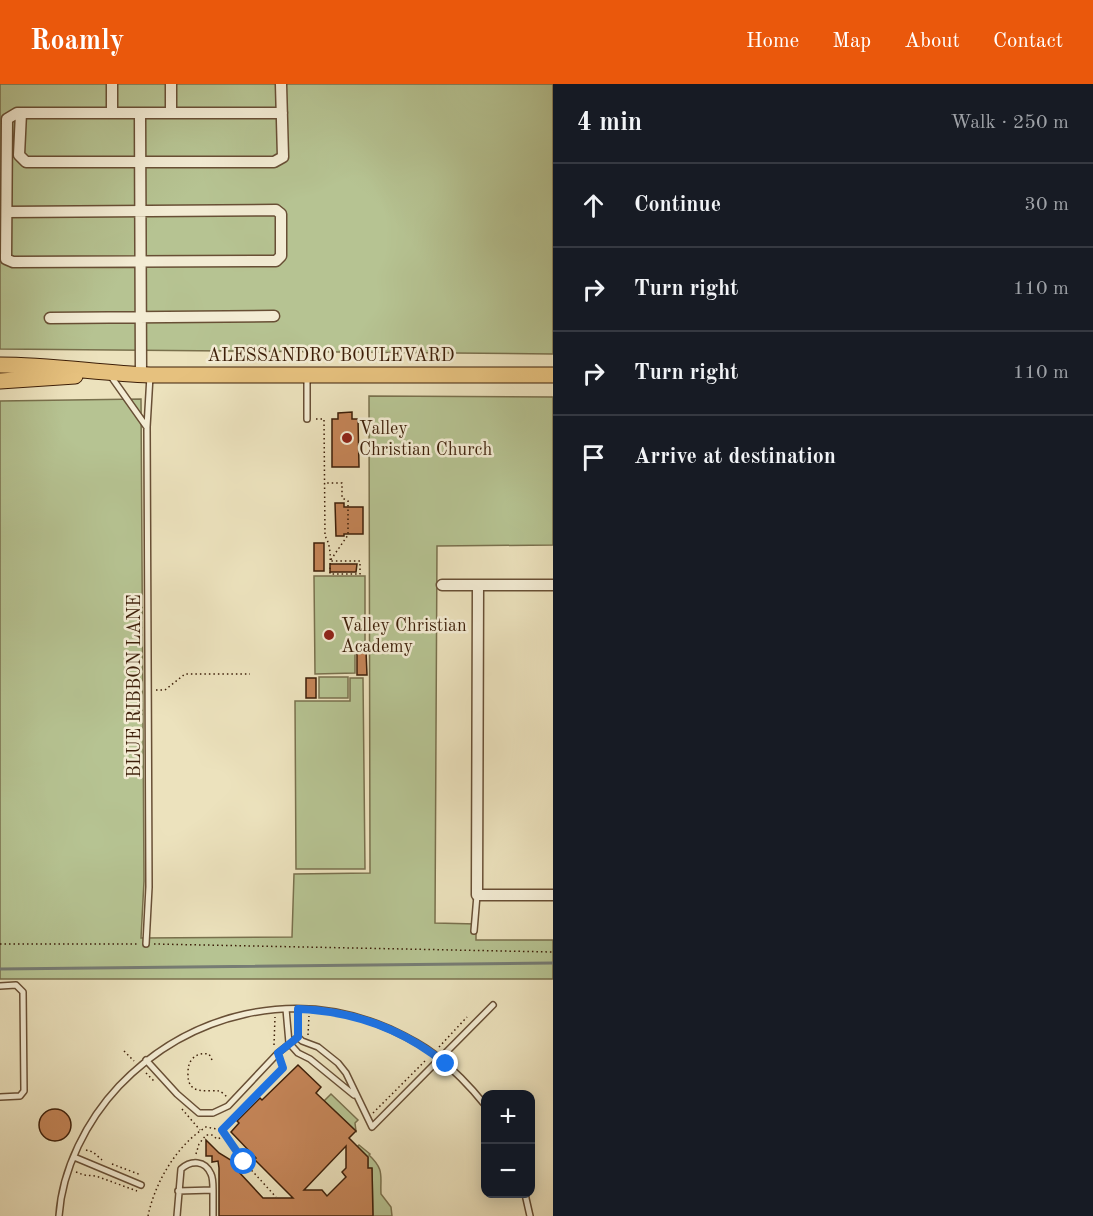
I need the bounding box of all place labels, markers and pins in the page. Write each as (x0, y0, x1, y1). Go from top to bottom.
place label: Valley Christian Church (359, 420, 492, 459)
marker: Valley Christian Church (340, 431, 354, 445)
place label: Valley Christian Academy (341, 617, 467, 656)
marker: Valley Christian Academy (322, 628, 336, 642)

